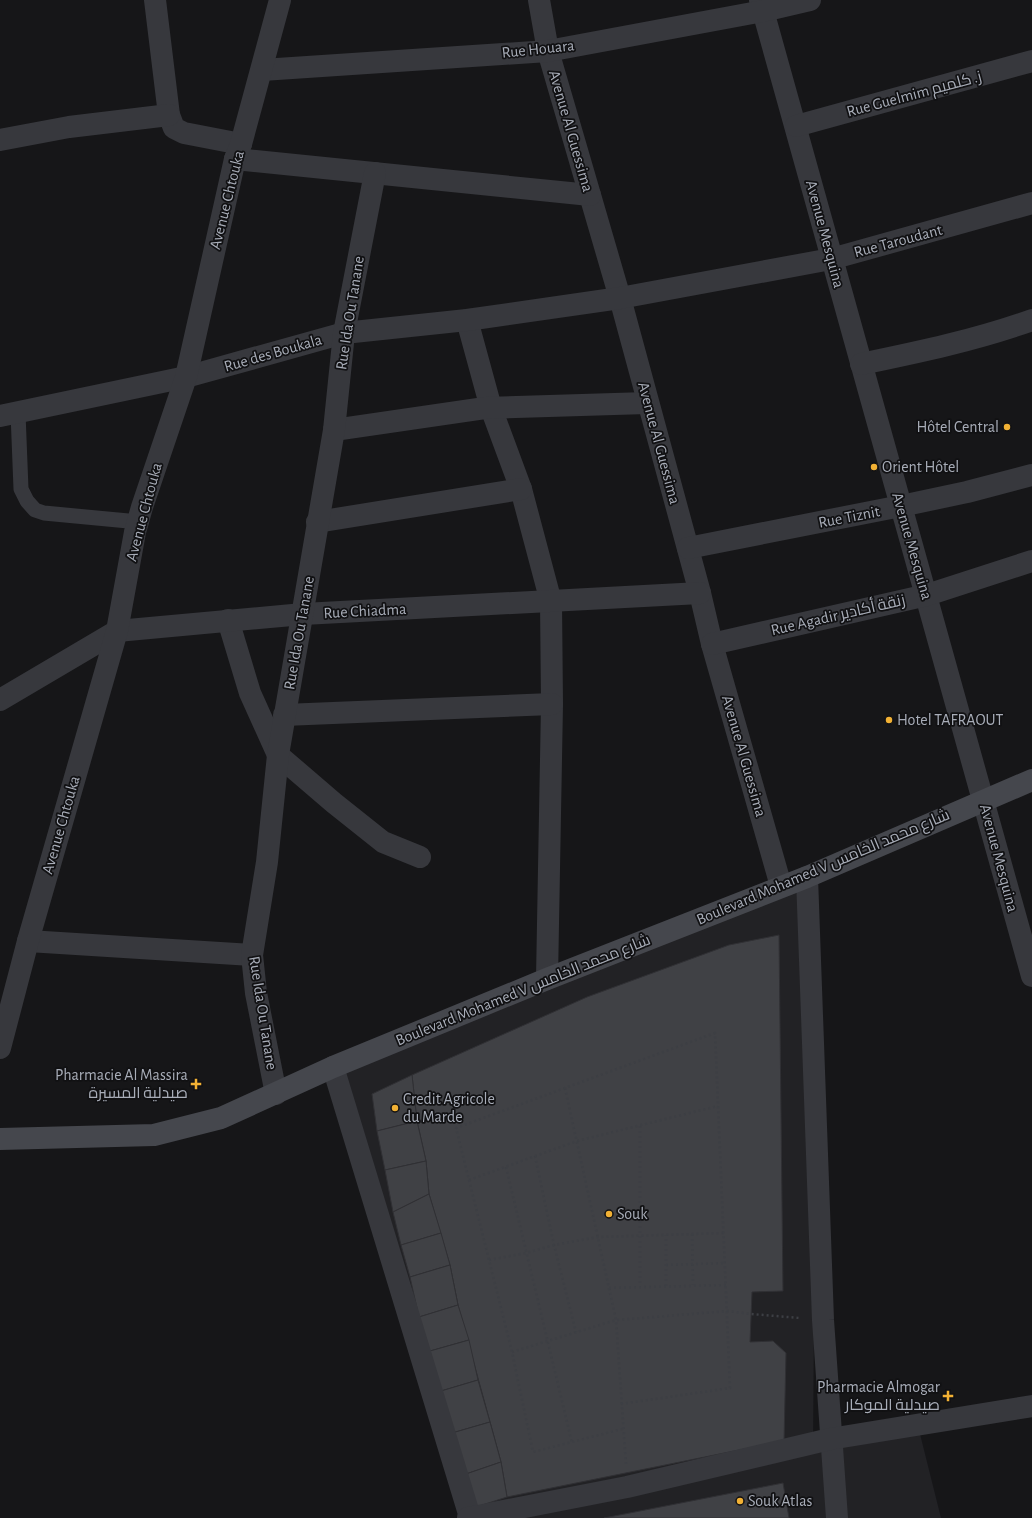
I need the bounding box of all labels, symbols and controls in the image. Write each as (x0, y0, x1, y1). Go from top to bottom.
street label: Rue Houara (501, 37, 575, 61)
street label: Avenue Al Guessima (546, 68, 596, 194)
street label: Rue Guelmim ز. كلميم (845, 68, 984, 123)
street label: Avenue Chtouka (207, 149, 247, 251)
street label: Avenue Mesquina (803, 178, 847, 290)
street label: Rue Taroudant (852, 222, 944, 260)
street label: Rue Ida Ou Tanane (333, 255, 367, 371)
street label: Rue des Boukala (222, 331, 324, 375)
street label: Avenue Al Guessima (635, 380, 683, 506)
place label: Hôtel Central (917, 419, 999, 435)
marker: Hôtel Central (1002, 422, 1012, 432)
place label: Orient Hôtel (882, 459, 959, 475)
street label: Avenue Chtouka (123, 461, 165, 563)
marker: Orient Hôtel (869, 462, 879, 472)
street label: Avenue Mesquina (889, 491, 935, 601)
street label: Rue Tiznit (817, 503, 881, 531)
street label: Rue Ida Ou Tanane (281, 575, 317, 691)
street label: Rue Agadir زنقة أكادير (769, 590, 907, 639)
street label: Rue Chiadma (323, 601, 407, 621)
street label: Avenue Al Guessima (719, 693, 769, 819)
place label: Hotel TAFRAOUT (897, 712, 1004, 728)
marker: Hotel TAFRAOUT (884, 715, 894, 725)
street label: Avenue Chtouka (39, 774, 83, 876)
street label: Avenue Mesquina (977, 802, 1021, 914)
street label: Boulevard Mohamed V شارع محمد الخامس (694, 805, 953, 930)
street label: Boulevard Mohamed V شارع محمد الخامس (393, 931, 654, 1051)
street label: Rue Ida Ou Tanane (246, 955, 280, 1071)
place label: Pharmacie Al Massira صيدلية المسيرة (55, 1067, 188, 1102)
marker: Pharmacie Al Massira صيدلية المسيرة (191, 1079, 201, 1089)
place label: Credit Agricole du Marde (403, 1091, 495, 1125)
marker: Credit Agricole du Marde (390, 1103, 400, 1113)
place label: Souk (617, 1206, 648, 1222)
marker: Souk (604, 1209, 614, 1219)
place label: Pharmacie Almogar صيدلية الموكار (817, 1379, 941, 1414)
marker: Pharmacie Almogar صيدلية الموكار (943, 1391, 953, 1401)
place label: Souk Atlas (748, 1493, 813, 1509)
marker: Souk Atlas (735, 1496, 745, 1506)

